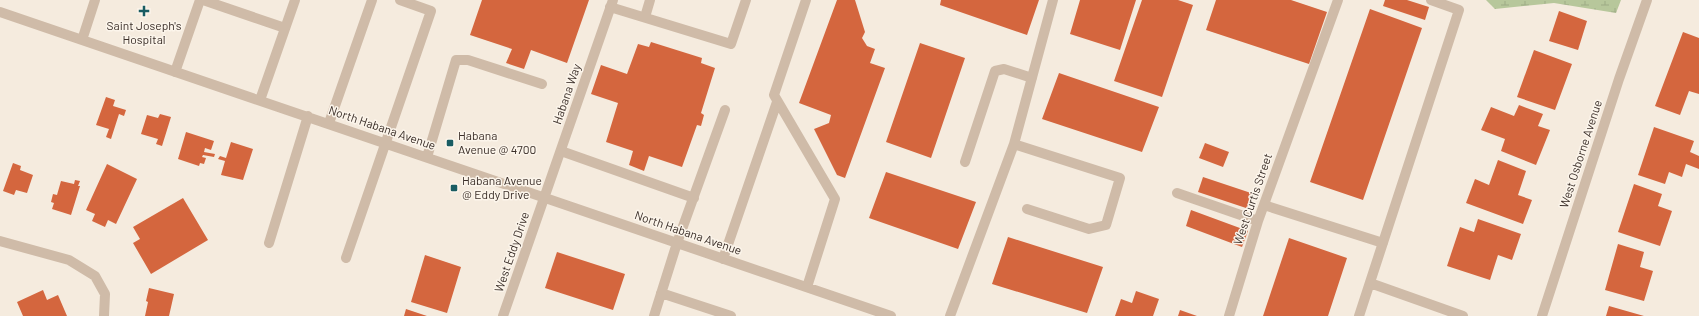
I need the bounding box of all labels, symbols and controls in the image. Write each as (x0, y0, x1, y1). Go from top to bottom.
marker: Saint Joseph's Hospital (138, 5, 150, 17)
place label: Saint Joseph's Hospital (107, 18, 182, 46)
street label: Habana Way (549, 61, 583, 126)
street label: West Osborne Avenue (1556, 98, 1604, 209)
street label: North Habana Avenue (327, 102, 438, 152)
place label: Habana Avenue @ 4700 (458, 128, 536, 156)
marker: Habana Avenue @ 4700 (445, 138, 455, 148)
street label: West Curtis Street (1230, 151, 1274, 246)
place label: Habana Avenue @ Eddy Drive (462, 173, 542, 201)
marker: Habana Avenue @ Eddy Drive (449, 183, 459, 193)
street label: North Habana Avenue (633, 207, 744, 257)
street label: West Eddy Drive (491, 210, 531, 294)

